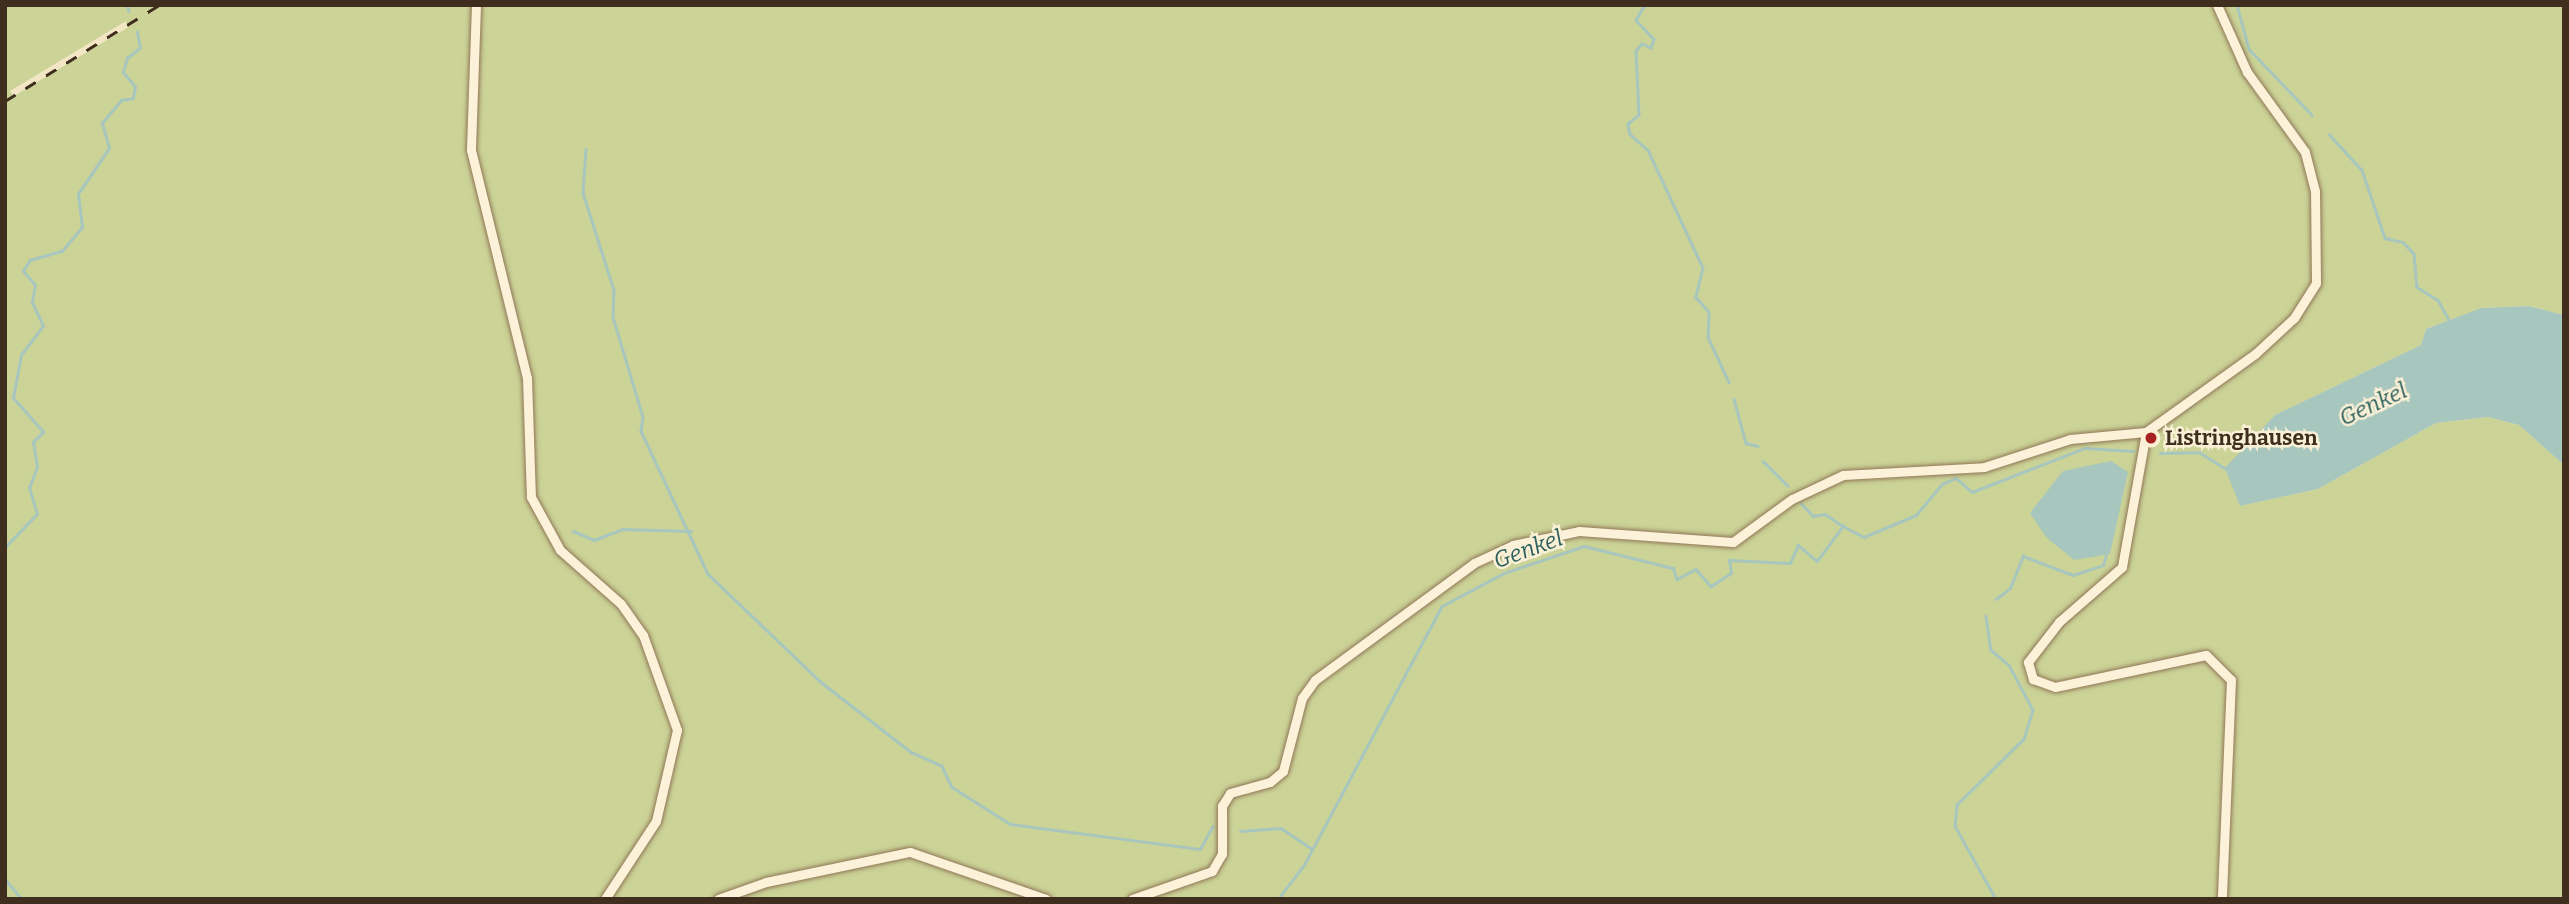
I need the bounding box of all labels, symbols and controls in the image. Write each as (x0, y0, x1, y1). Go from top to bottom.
water label: Genkel (2335, 376, 2411, 432)
place label: Listringhausen (2165, 425, 2317, 451)
marker: Listringhausen (2143, 430, 2159, 446)
water label: Genkel (1490, 524, 1566, 574)

